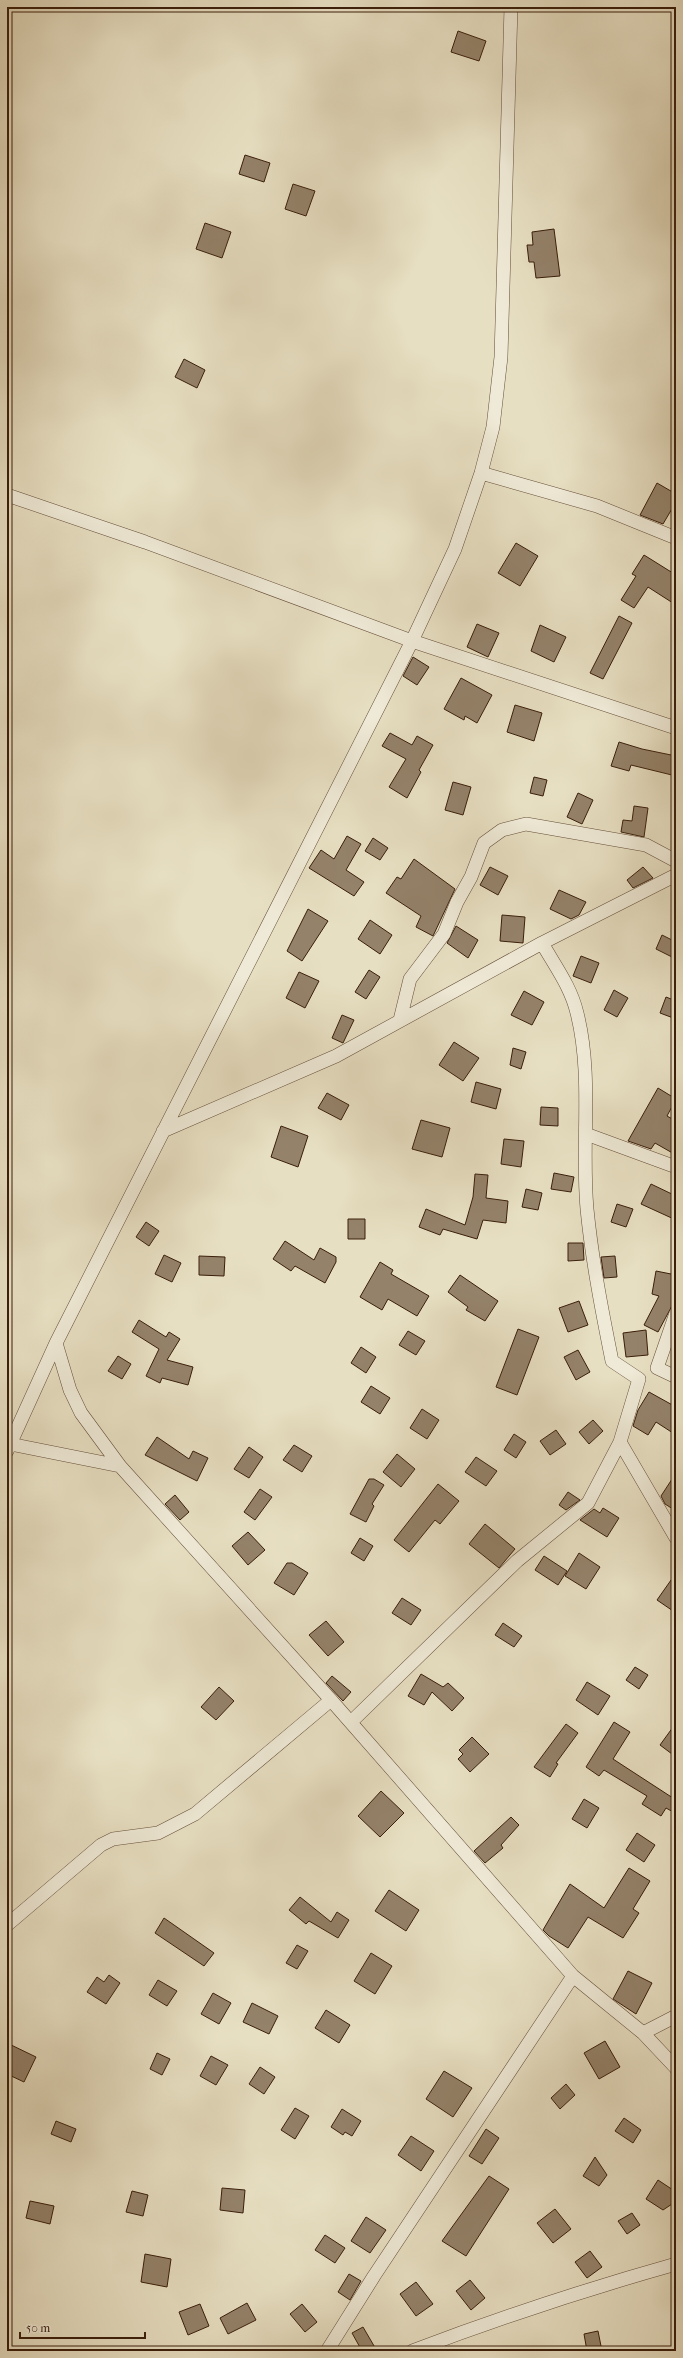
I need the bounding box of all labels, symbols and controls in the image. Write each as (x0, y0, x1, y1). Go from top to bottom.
scale bar (20, 2314, 145, 2340)
text: 50 m (26, 2321, 50, 2335)

